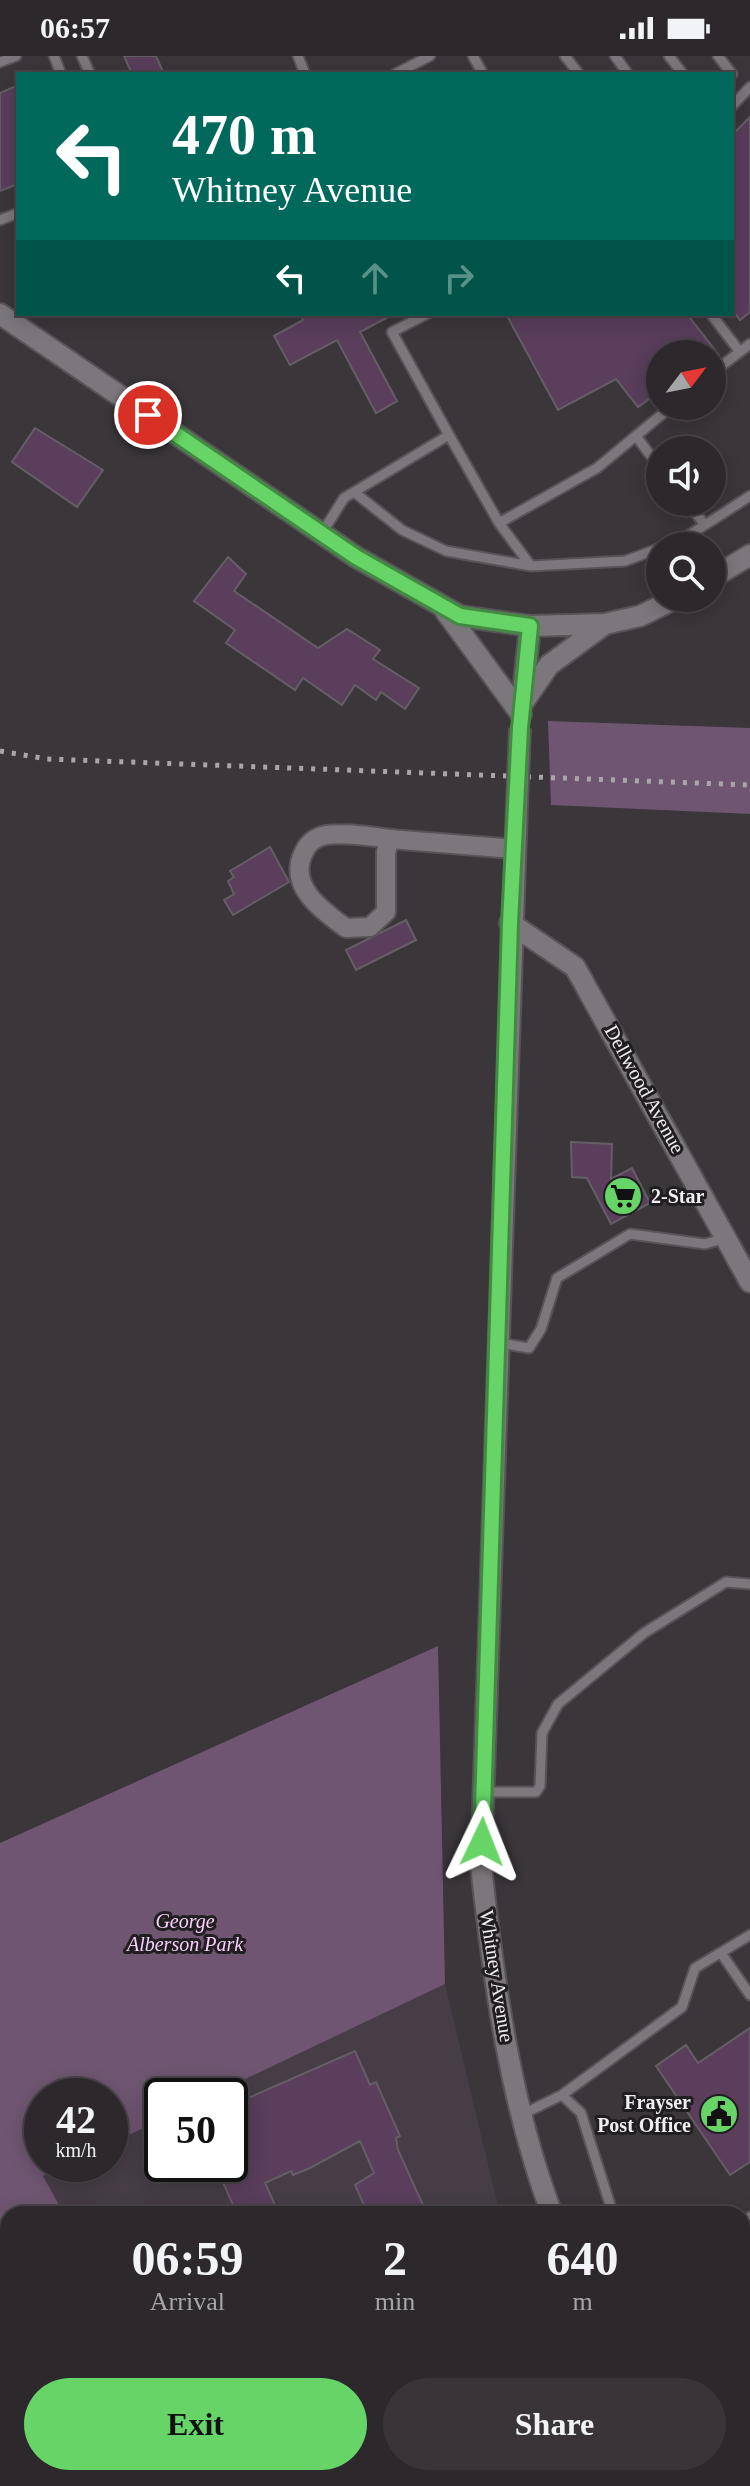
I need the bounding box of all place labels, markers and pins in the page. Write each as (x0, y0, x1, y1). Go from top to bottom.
pin (114, 381, 182, 449)
supermarket icon: 2-Star (602, 1175, 644, 1217)
place label: 2-Star (651, 1185, 704, 1207)
place label: Frayser Post Office (597, 2091, 691, 2136)
public building icon: Frayser Post Office (698, 2093, 740, 2135)

